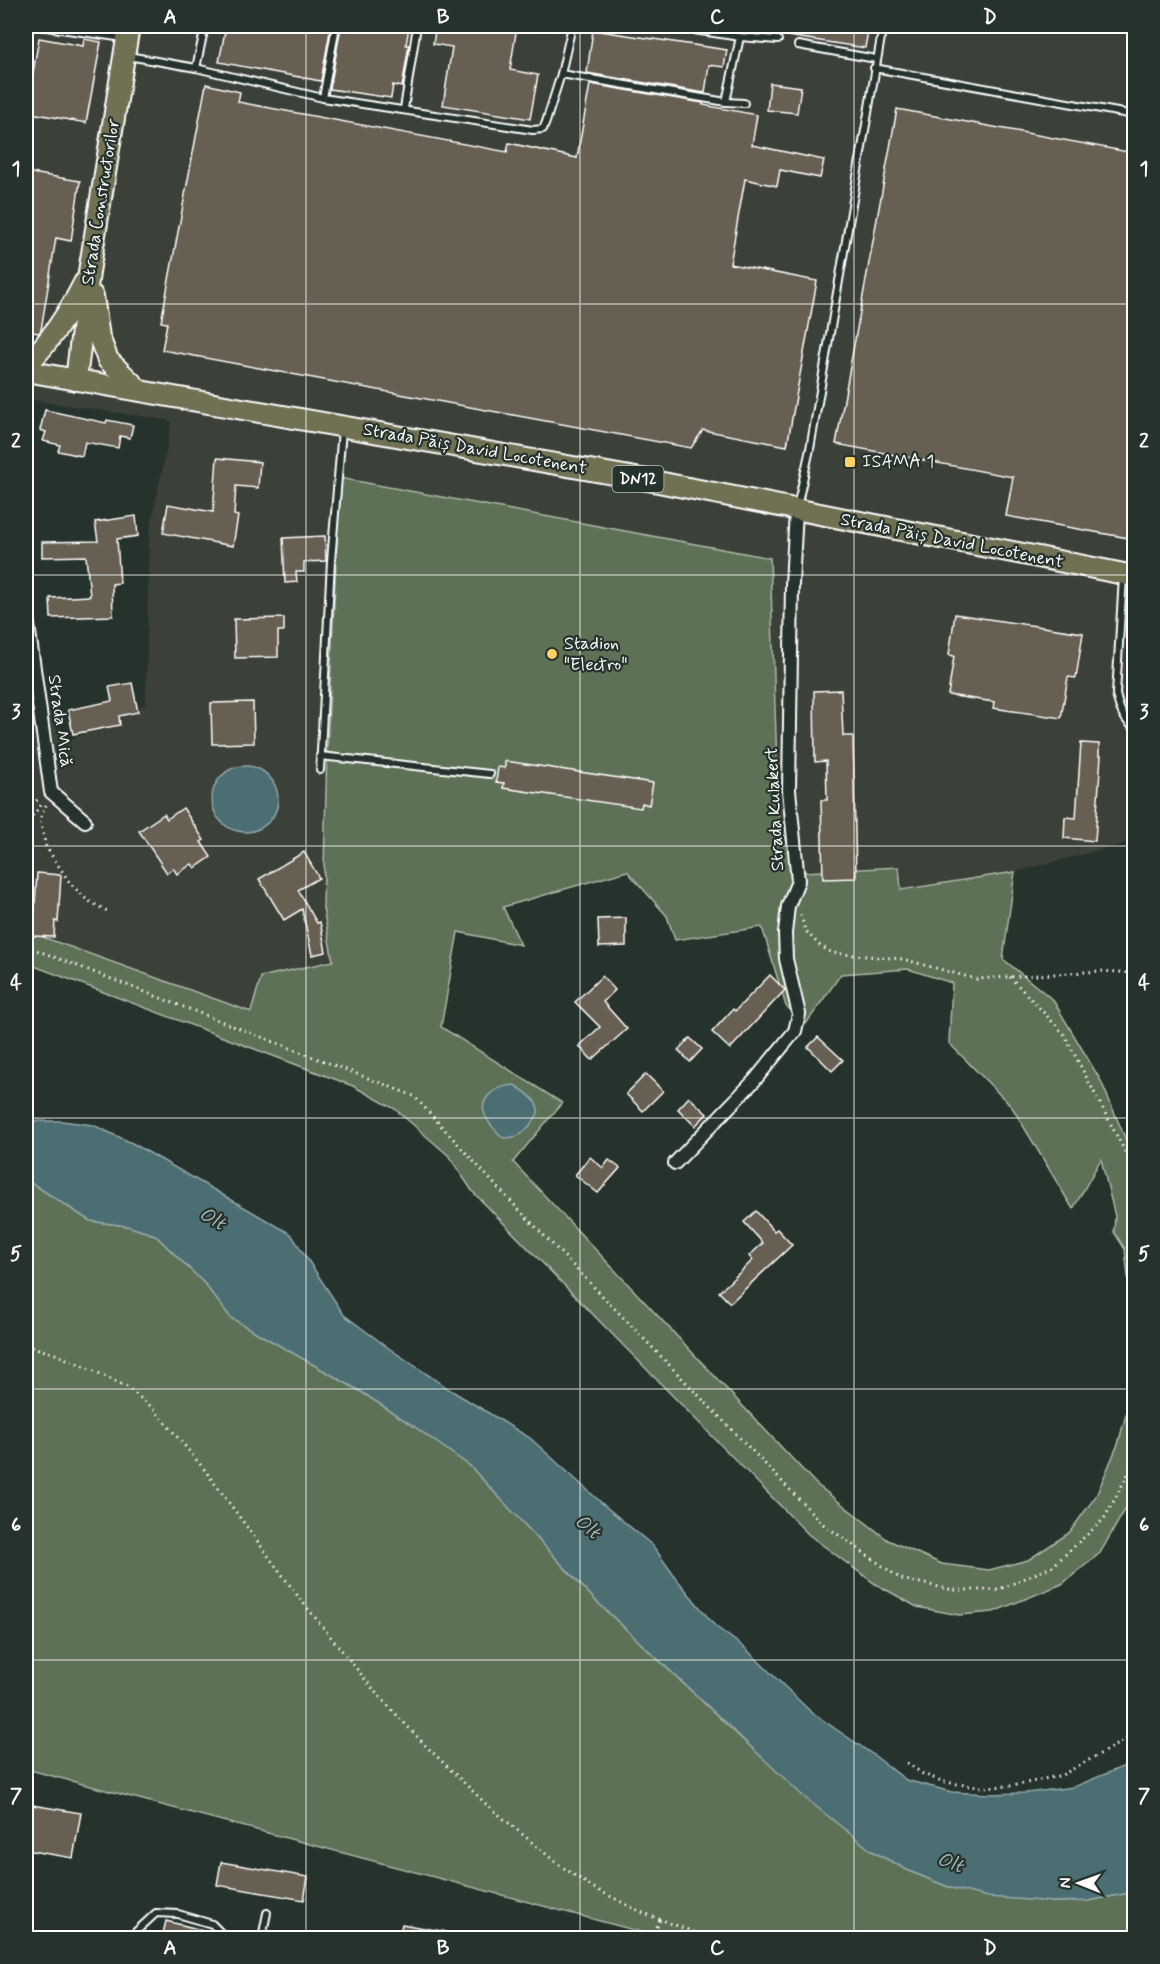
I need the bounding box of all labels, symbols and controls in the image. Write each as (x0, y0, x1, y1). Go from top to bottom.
text: A (163, 4, 177, 31)
text: B (437, 4, 450, 31)
text: C (710, 4, 725, 31)
text: D (983, 4, 997, 31)
street label: Strada Constructorilor (76, 117, 126, 287)
text: 1 (12, 156, 20, 183)
text: 1 (1140, 156, 1148, 183)
street label: Strada Păiș David Locotenent (361, 417, 589, 481)
text: 2 (11, 428, 21, 455)
text: 2 (1139, 428, 1149, 455)
place label: ISAMA 1 (862, 450, 934, 474)
marker: ISAMA 1 (843, 455, 857, 469)
road number: DN12 (612, 466, 664, 492)
street label: Strada Păiș David Locotenent (838, 508, 1066, 574)
place label: Stadion "Electro" (564, 632, 627, 677)
marker: Stadion "Electro" (545, 647, 559, 661)
street label: Strada Mică (42, 673, 78, 769)
text: 3 (11, 699, 21, 726)
text: 3 (1139, 699, 1149, 726)
street label: Strada Kulakert (760, 746, 790, 872)
text: 4 (10, 970, 22, 997)
text: 4 (1138, 970, 1150, 997)
water label: Olt (194, 1201, 232, 1238)
text: 5 (10, 1241, 22, 1268)
text: 5 (1138, 1241, 1150, 1268)
water label: Olt (568, 1508, 608, 1547)
text: 6 (11, 1512, 21, 1539)
text: 6 (1139, 1512, 1149, 1539)
text: 7 (10, 1783, 22, 1810)
text: 7 (1138, 1783, 1150, 1810)
water label: Olt (933, 1846, 969, 1881)
north arrow (1049, 1853, 1109, 1913)
text: N (1055, 1877, 1076, 1888)
text: A (163, 1935, 177, 1962)
text: B (437, 1935, 450, 1962)
text: C (710, 1935, 725, 1962)
text: D (983, 1935, 997, 1962)

